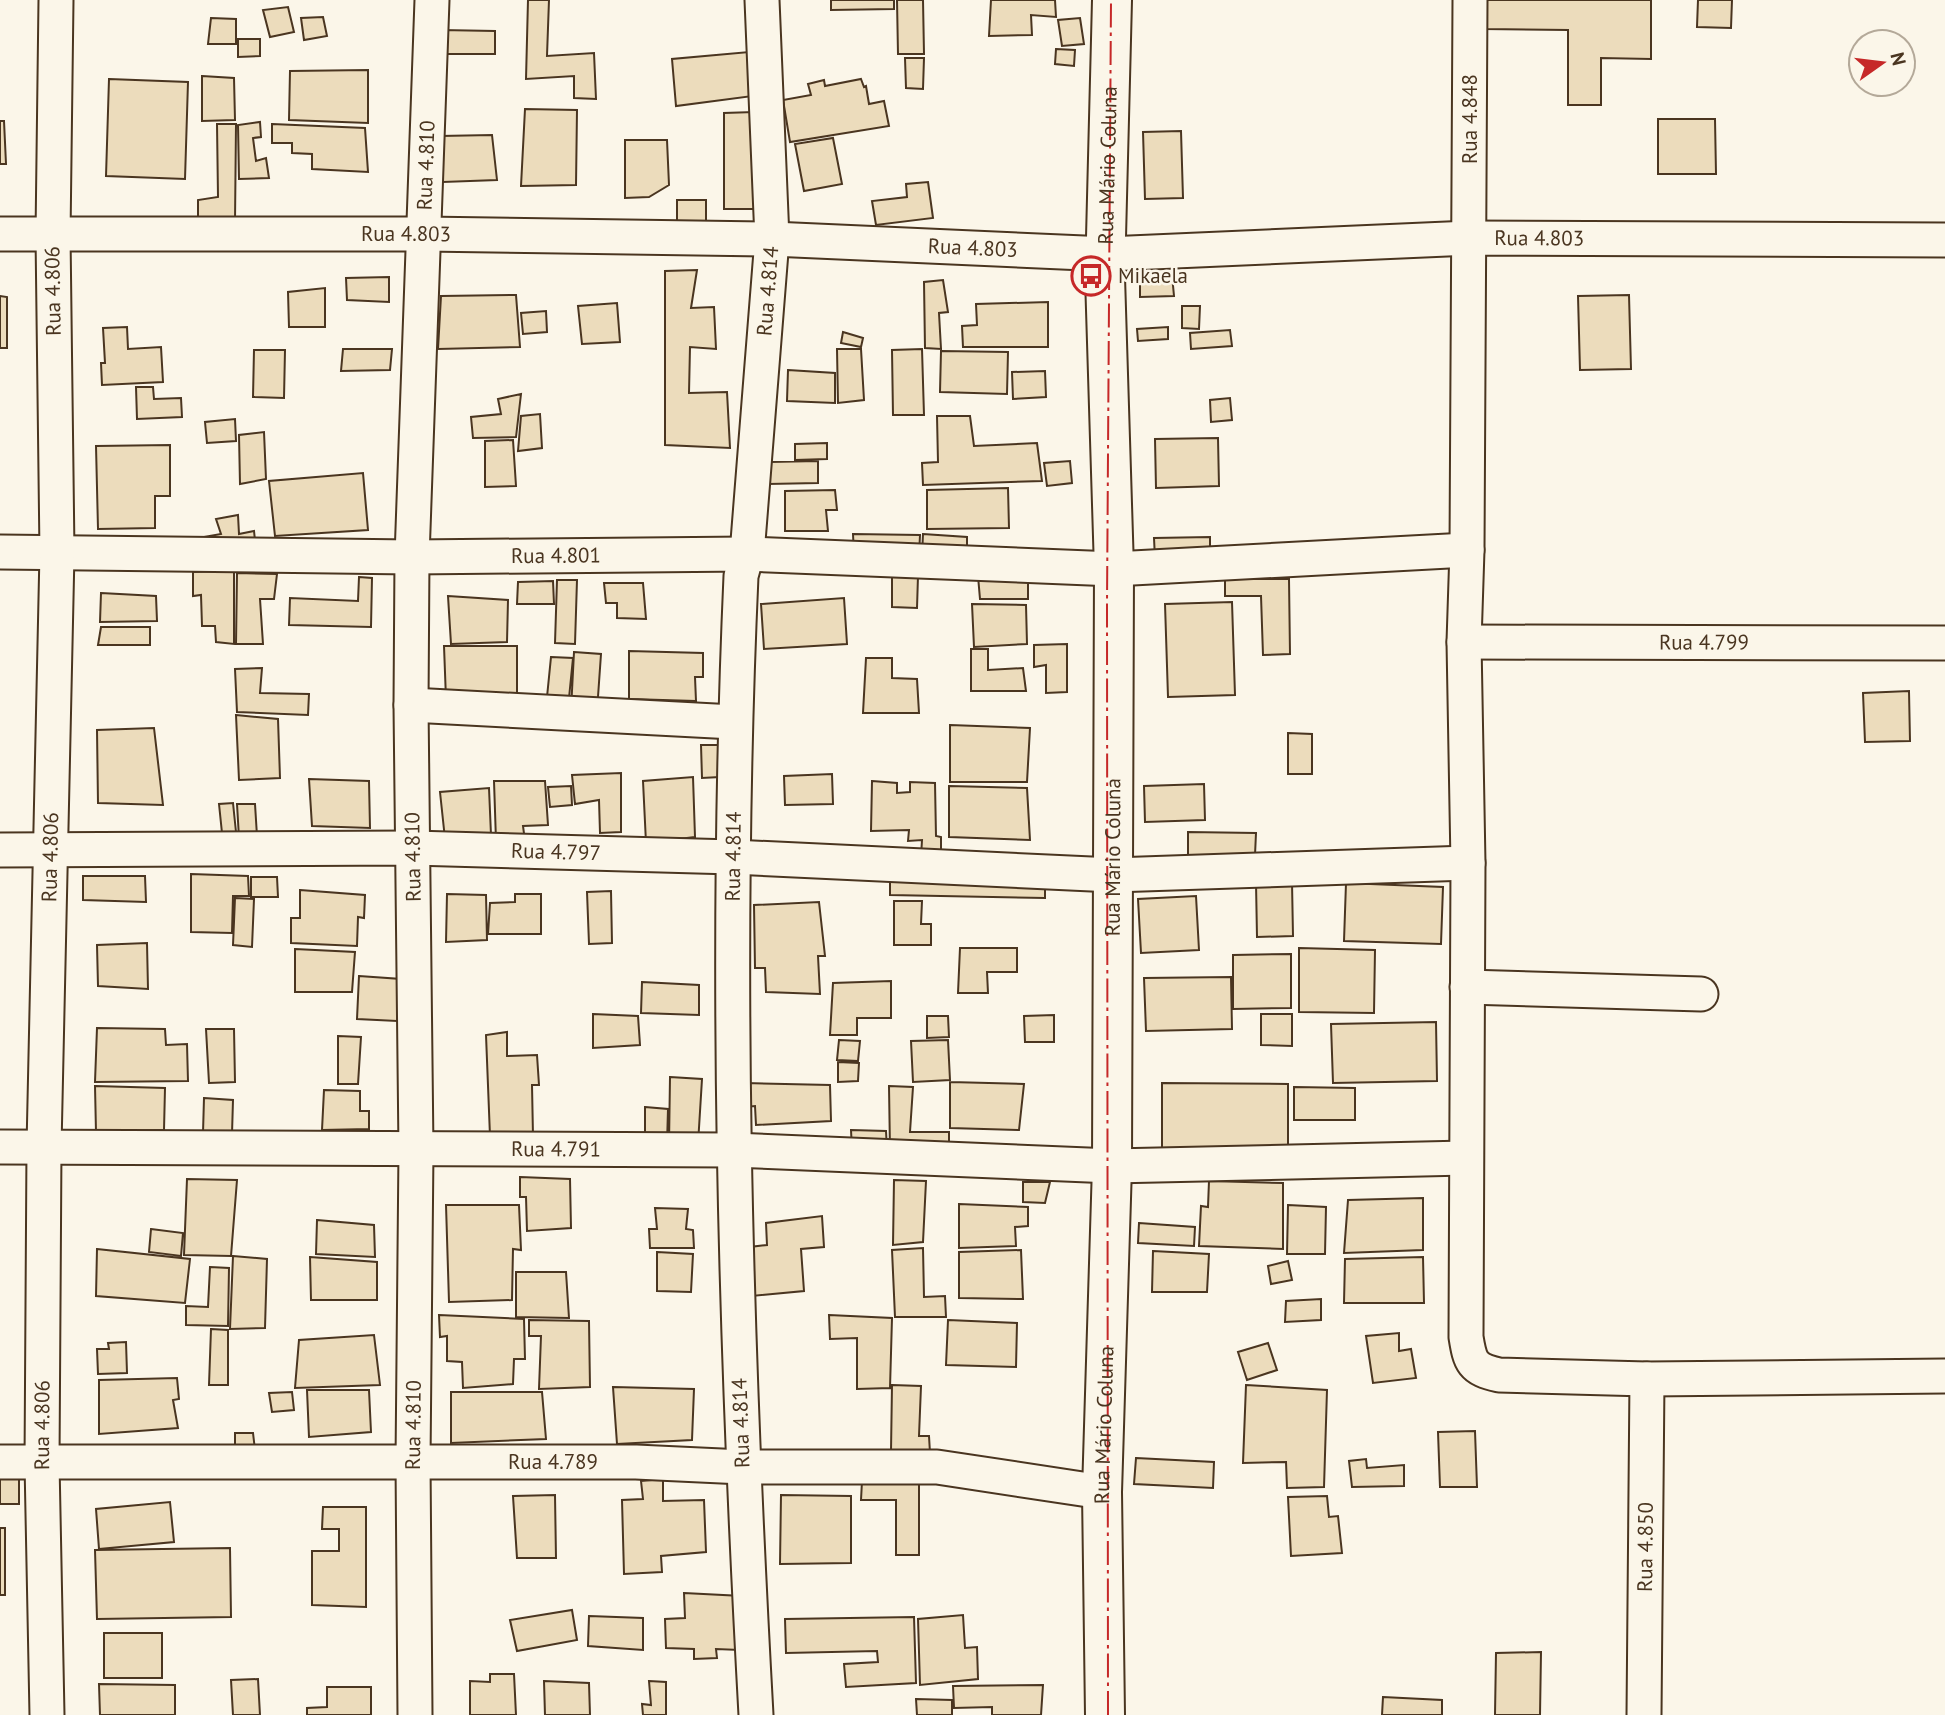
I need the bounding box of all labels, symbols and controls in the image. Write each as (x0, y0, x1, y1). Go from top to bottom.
north arrow (1847, 28, 1917, 98)
text: N (1885, 50, 1912, 68)
street label: Rua 4.848 (1456, 74, 1483, 164)
street label: Rua Mário Coluna (1092, 86, 1123, 245)
street label: Rua 4.810 (410, 120, 441, 211)
street label: Rua 4.803 (361, 220, 451, 247)
street label: Rua 4.803 (1494, 224, 1584, 251)
street label: Rua 4.803 (927, 232, 1018, 263)
street label: Rua 4.814 (750, 245, 784, 337)
street label: Rua 4.806 (38, 246, 67, 336)
bus stop icon: Mikaela (1070, 255, 1112, 297)
place label: Mikaela (1118, 262, 1188, 289)
street label: Rua 4.801 (511, 541, 601, 569)
street label: Rua 4.799 (1659, 628, 1749, 656)
street label: Rua Mário Coluna (1099, 778, 1126, 936)
street label: Rua 4.814 (719, 811, 747, 902)
street label: Rua 4.806 (35, 812, 64, 902)
street label: Rua 4.810 (398, 812, 427, 902)
street label: Rua 4.797 (511, 837, 601, 866)
street label: Rua 4.791 (511, 1135, 601, 1162)
street label: Rua Mário Coluna (1088, 1346, 1119, 1504)
street label: Rua 4.814 (725, 1378, 756, 1468)
street label: Rua 4.806 (28, 1380, 56, 1470)
street label: Rua 4.810 (399, 1380, 427, 1470)
street label: Rua 4.789 (508, 1448, 598, 1475)
street label: Rua 4.850 (1631, 1502, 1659, 1592)

